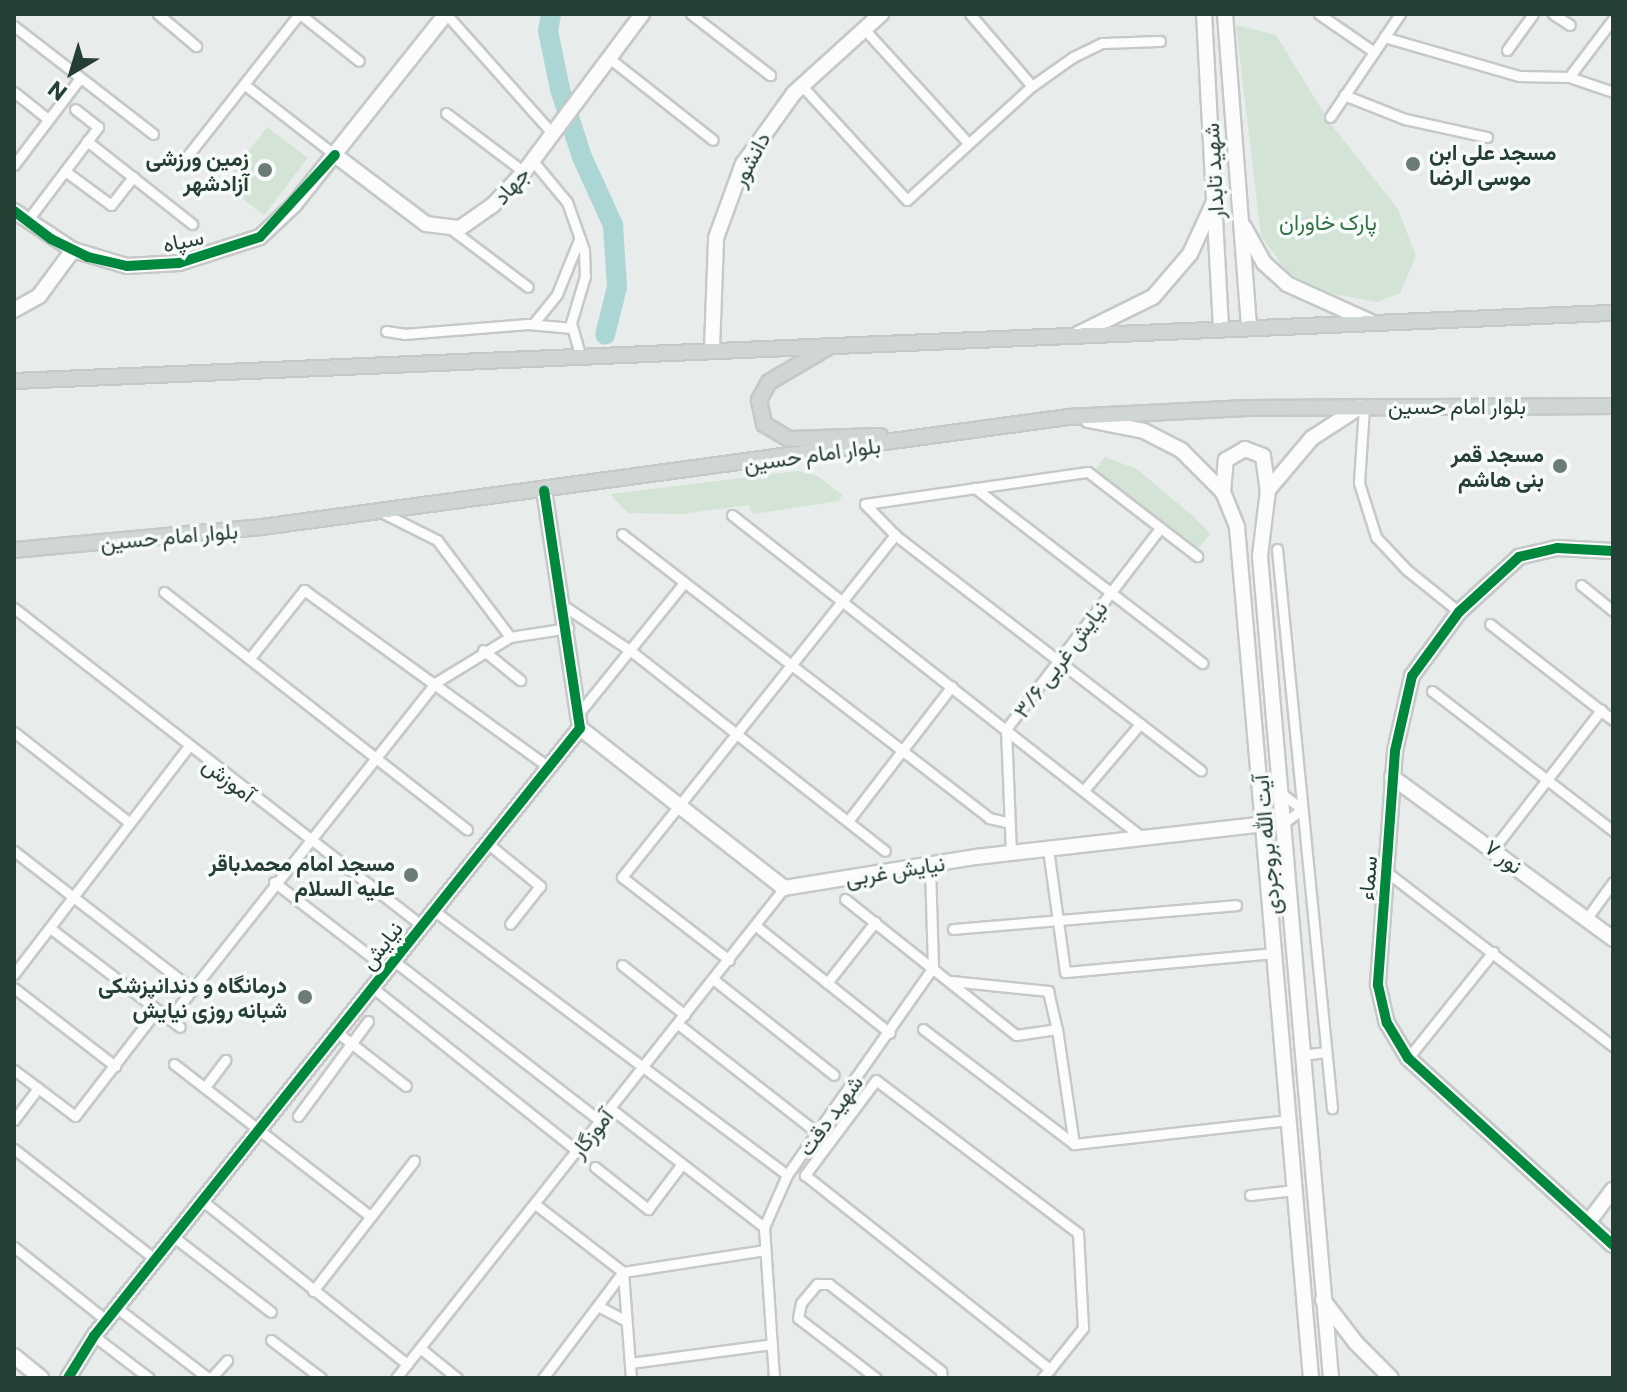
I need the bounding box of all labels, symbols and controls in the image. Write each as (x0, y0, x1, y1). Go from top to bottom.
north arrow (32, 32, 112, 112)
text: N (42, 76, 72, 107)
street label: شهید تابدار (1197, 122, 1229, 220)
street label: دانشور (725, 127, 775, 191)
place label: مسجد علی ابن موسی الرضا (1429, 138, 1557, 190)
place label: زمین ورزشی آزادشهر (146, 144, 249, 196)
marker: مسجد علی ابن موسی الرضا (1404, 155, 1422, 173)
marker: زمین ورزشی آزادشهر (256, 161, 274, 179)
street label: جهاد (487, 161, 535, 209)
park label: پارک خاوران (1279, 209, 1377, 235)
street label: سپاه (160, 223, 206, 257)
street label: بلوار امام حسین (1388, 393, 1526, 419)
street label: بلوار امام حسین (742, 431, 882, 477)
place label: مسجد قمر بنی هاشم (1451, 440, 1544, 492)
marker: مسجد قمر بنی هاشم (1551, 457, 1569, 475)
street label: بلوار امام حسین (99, 517, 239, 555)
street label: نیایش غربی ۳/۶ (1007, 595, 1113, 723)
street label: آموزش (198, 751, 260, 807)
street label: آیت الله بروجردی (1247, 774, 1285, 916)
street label: نور ۷ (1480, 833, 1528, 879)
place label: مسجد امام محمدباقر علیه السلام (209, 849, 395, 900)
street label: نیایش غربی (843, 849, 947, 891)
street label: سماء (1352, 855, 1382, 901)
marker: مسجد امام محمدباقر علیه السلام (402, 866, 420, 884)
street label: نیایش (354, 916, 408, 974)
place label: درمانگاه و دندانپزشکی شبانه روزی نیایش (98, 971, 287, 1022)
marker: درمانگاه و دندانپزشکی شبانه روزی نیایش (294, 986, 316, 1008)
street label: شهید دقت (792, 1070, 868, 1160)
street label: آموزگار (564, 1103, 618, 1163)

